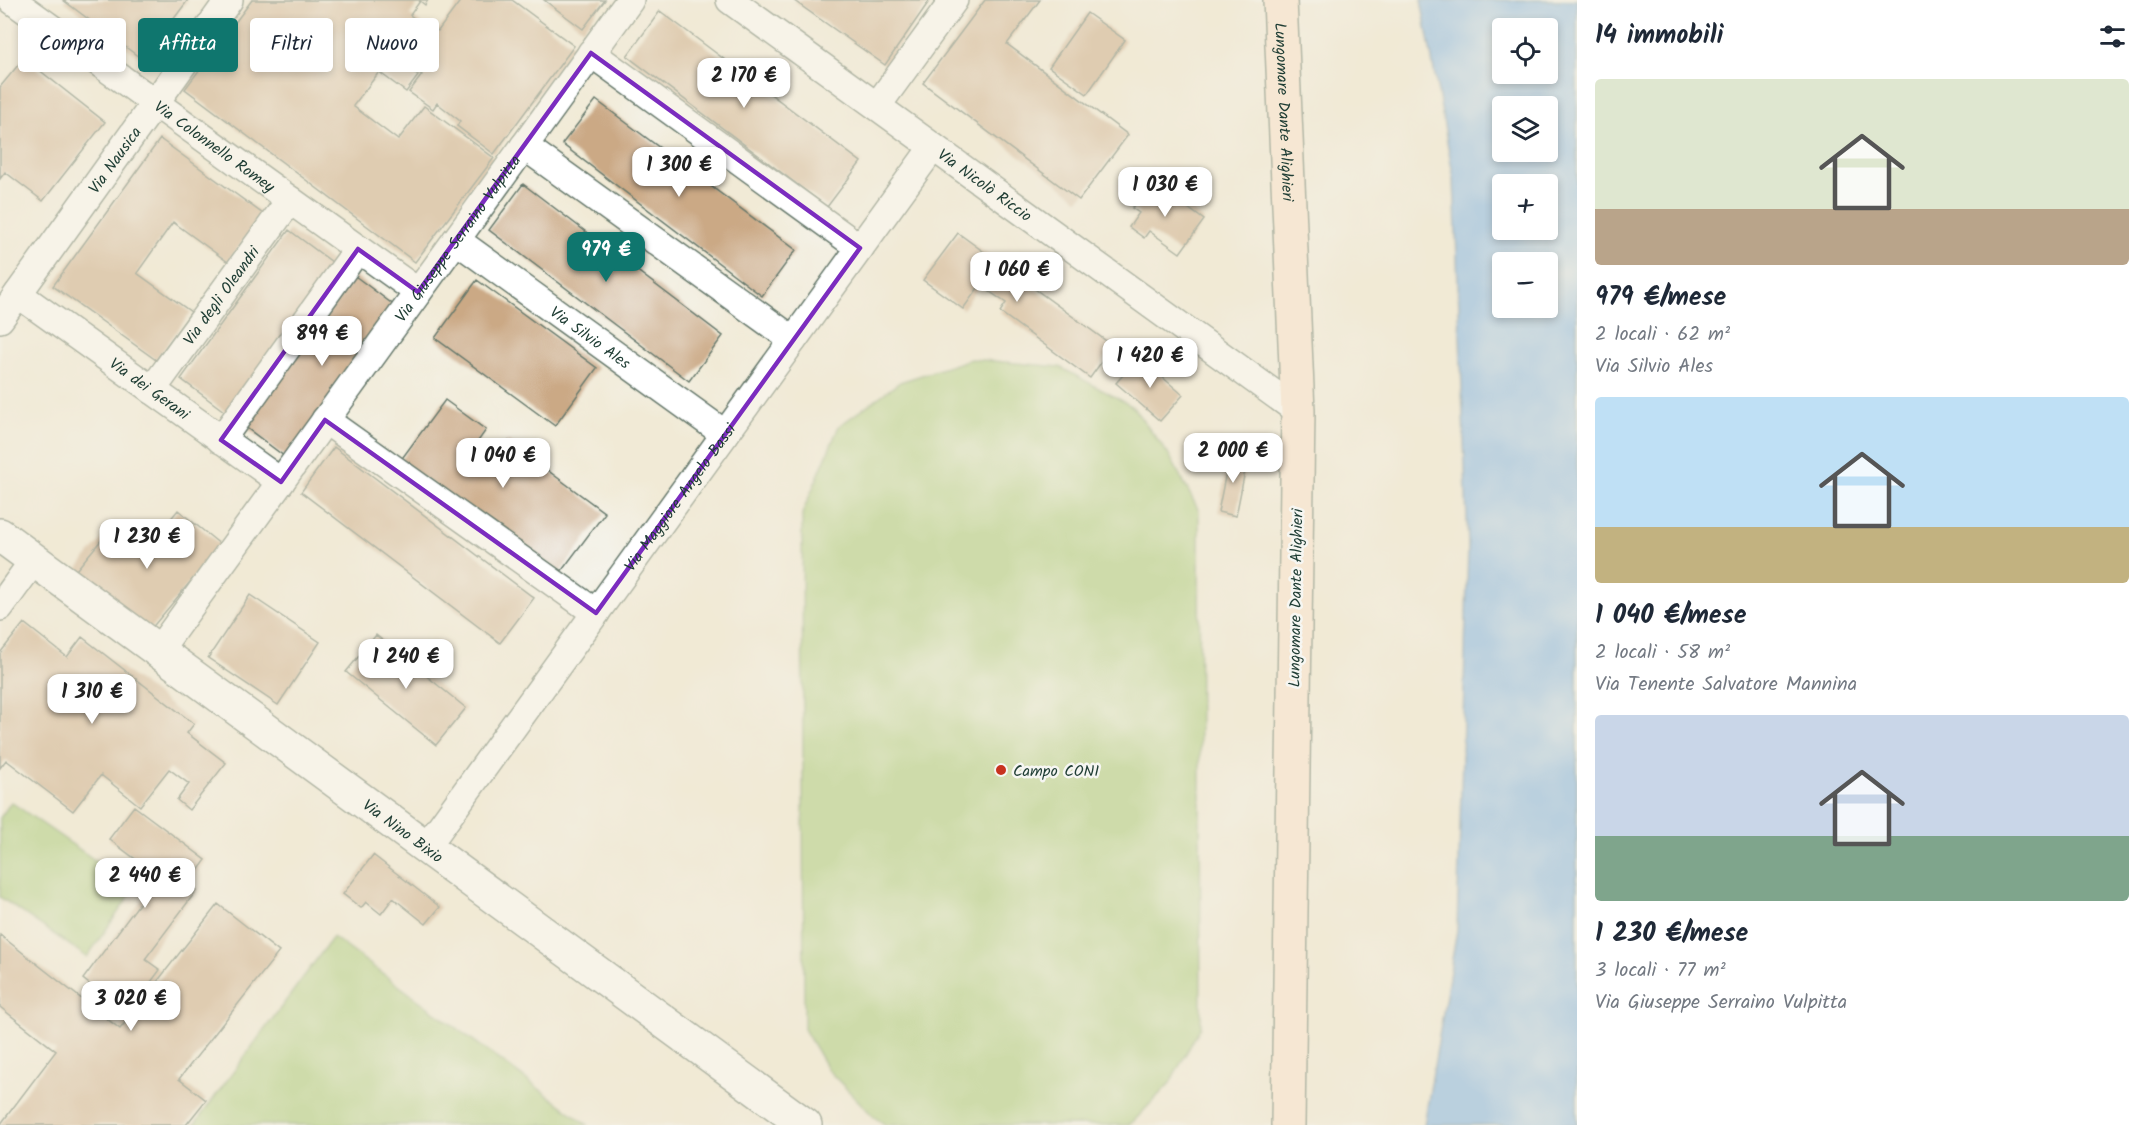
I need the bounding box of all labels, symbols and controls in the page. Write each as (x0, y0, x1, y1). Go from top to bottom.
text: 14 immobili (1595, 15, 1723, 57)
chip: Compra (18, 18, 126, 72)
chip: Affitta (138, 18, 238, 72)
chip: Filtri (250, 18, 333, 72)
chip: Nuovo (345, 18, 439, 72)
map controls (1492, 18, 1558, 318)
button: locate (1492, 18, 1558, 84)
icon: filters (2096, 20, 2129, 53)
street label: Lungomare Dante Alighieri (1267, 22, 1300, 203)
pin: 2 170 € (689, 58, 799, 109)
text: 2 170 € (711, 61, 777, 93)
street label: Via Colonnello Romey (148, 95, 280, 200)
button: layers (1492, 96, 1558, 162)
icon: home (1808, 118, 1916, 226)
street label: Via Nausica (83, 122, 148, 199)
street label: Via Nicolò Riccio (932, 143, 1037, 229)
pin: 1 300 € (624, 147, 734, 198)
street label: Via Giuseppe Serraino Vulpitta (389, 150, 528, 328)
text: 1 300 € (646, 150, 712, 182)
pin: 1 030 € (1110, 167, 1220, 218)
text: 1 030 € (1132, 170, 1198, 202)
button: + (1492, 174, 1558, 240)
pin: 979 € (564, 232, 648, 283)
text: 979 € (581, 235, 631, 267)
street label: Via degli Oleandri (177, 240, 267, 351)
pin: 1 060 € (962, 252, 1072, 303)
button: − (1492, 252, 1558, 318)
text: 1 060 € (984, 255, 1050, 287)
text: 979 €/mese (1595, 277, 1726, 319)
street label: Via Silvio Ales (544, 301, 636, 376)
pin: 899 € (280, 316, 364, 367)
text: 899 € (296, 319, 348, 351)
text: 2 locali · 62 m² (1595, 319, 1730, 351)
pin: 1 420 € (1095, 338, 1205, 389)
text: 1 420 € (1117, 341, 1183, 373)
text: Via Silvio Ales (1595, 351, 1713, 383)
street label: Via dei Gerani (103, 352, 195, 428)
street label: Via Maggiore Angelo Bassi (618, 418, 743, 577)
pin: 2 000 € (1178, 433, 1288, 484)
text: 2 000 € (1198, 436, 1268, 468)
icon: home (1808, 436, 1916, 544)
pin: 1 040 € (448, 438, 558, 489)
text: 1 040 € (470, 441, 536, 473)
street label: Lungomare Dante Alighieri (1282, 507, 1311, 688)
pin: 1 230 € (92, 519, 202, 570)
text: 1 230 € (114, 522, 180, 554)
text: 1 040 €/mese (1595, 595, 1746, 637)
text: 2 locali · 58 m² (1595, 637, 1730, 669)
pin: 1 240 € (351, 639, 461, 690)
text: 1 240 € (373, 642, 439, 674)
text: Via Tenente Salvatore Mannina (1595, 669, 1857, 701)
pin: 1 310 € (37, 674, 147, 725)
text: 1 310 € (61, 677, 123, 709)
icon: home (1808, 754, 1916, 862)
place label: Campo CONI (1013, 759, 1099, 784)
marker: Campo CONI (994, 763, 1008, 777)
street label: Via Nino Bixio (357, 794, 448, 870)
pin: 2 440 € (90, 858, 200, 909)
text: 2 440 € (109, 861, 181, 893)
text: 1 230 €/mese (1595, 913, 1748, 955)
text: 3 locali · 77 m² (1595, 955, 1726, 987)
pin: 3 020 € (76, 981, 186, 1032)
text: 3 020 € (95, 984, 167, 1016)
text: Via Giuseppe Serraino Vulpitta (1595, 987, 1847, 1019)

